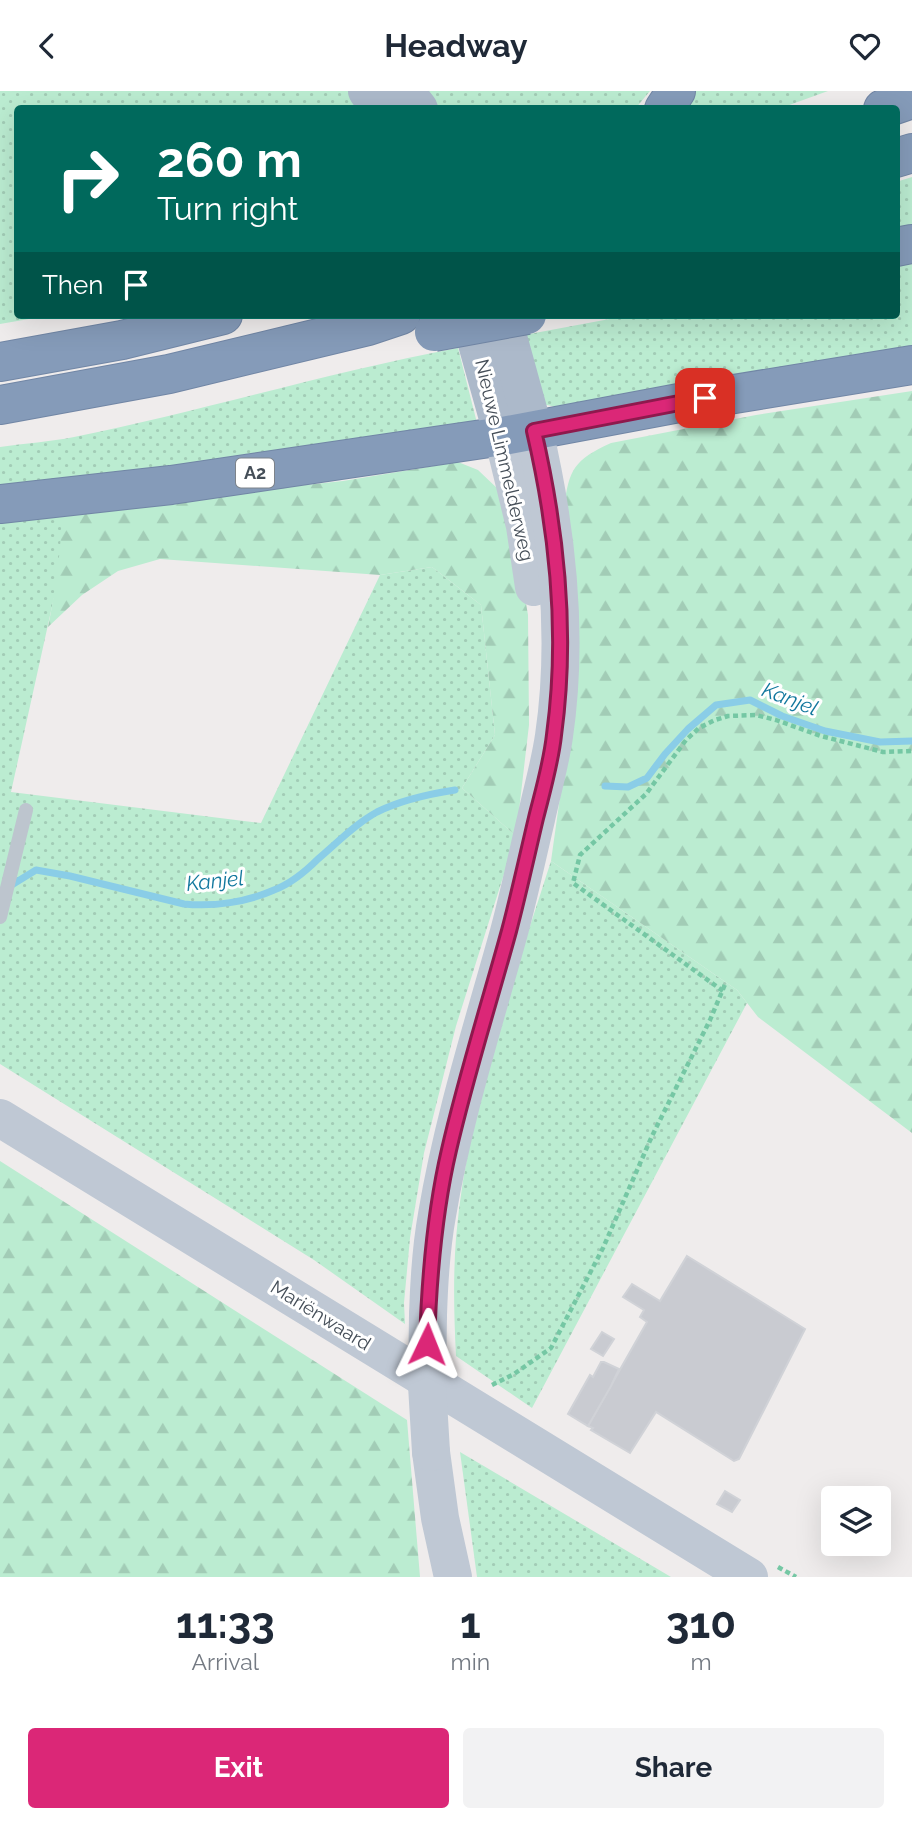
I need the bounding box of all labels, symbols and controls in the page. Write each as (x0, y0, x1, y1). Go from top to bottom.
icon: back (28, 27, 66, 65)
text: Headway (384, 27, 528, 64)
icon: heart (846, 27, 884, 65)
text: 260 m (157, 131, 302, 188)
icon: right (42, 133, 133, 224)
text: Turn right (157, 190, 298, 227)
icon: arrive (117, 266, 155, 304)
text: Then (42, 270, 103, 300)
street label: Nieuwe Limmelderweg (471, 357, 539, 563)
pin (675, 368, 735, 428)
icon: arrive (686, 379, 724, 417)
road number: A2 (236, 459, 274, 487)
water label: Kanjel (759, 676, 822, 721)
water label: Kanjel (185, 865, 245, 896)
street label: Mariënwaard (267, 1275, 375, 1355)
position arrow (390, 1307, 464, 1381)
map controls (821, 1486, 891, 1556)
button: layers (821, 1486, 891, 1556)
text: 11:33 (176, 1599, 275, 1648)
text: 1 (460, 1599, 481, 1648)
text: 310 (666, 1599, 736, 1648)
text: Arrival (192, 1648, 259, 1675)
text: min (451, 1648, 490, 1675)
text: m (691, 1648, 712, 1675)
button: Exit (28, 1728, 449, 1808)
button: Share (463, 1728, 884, 1808)

